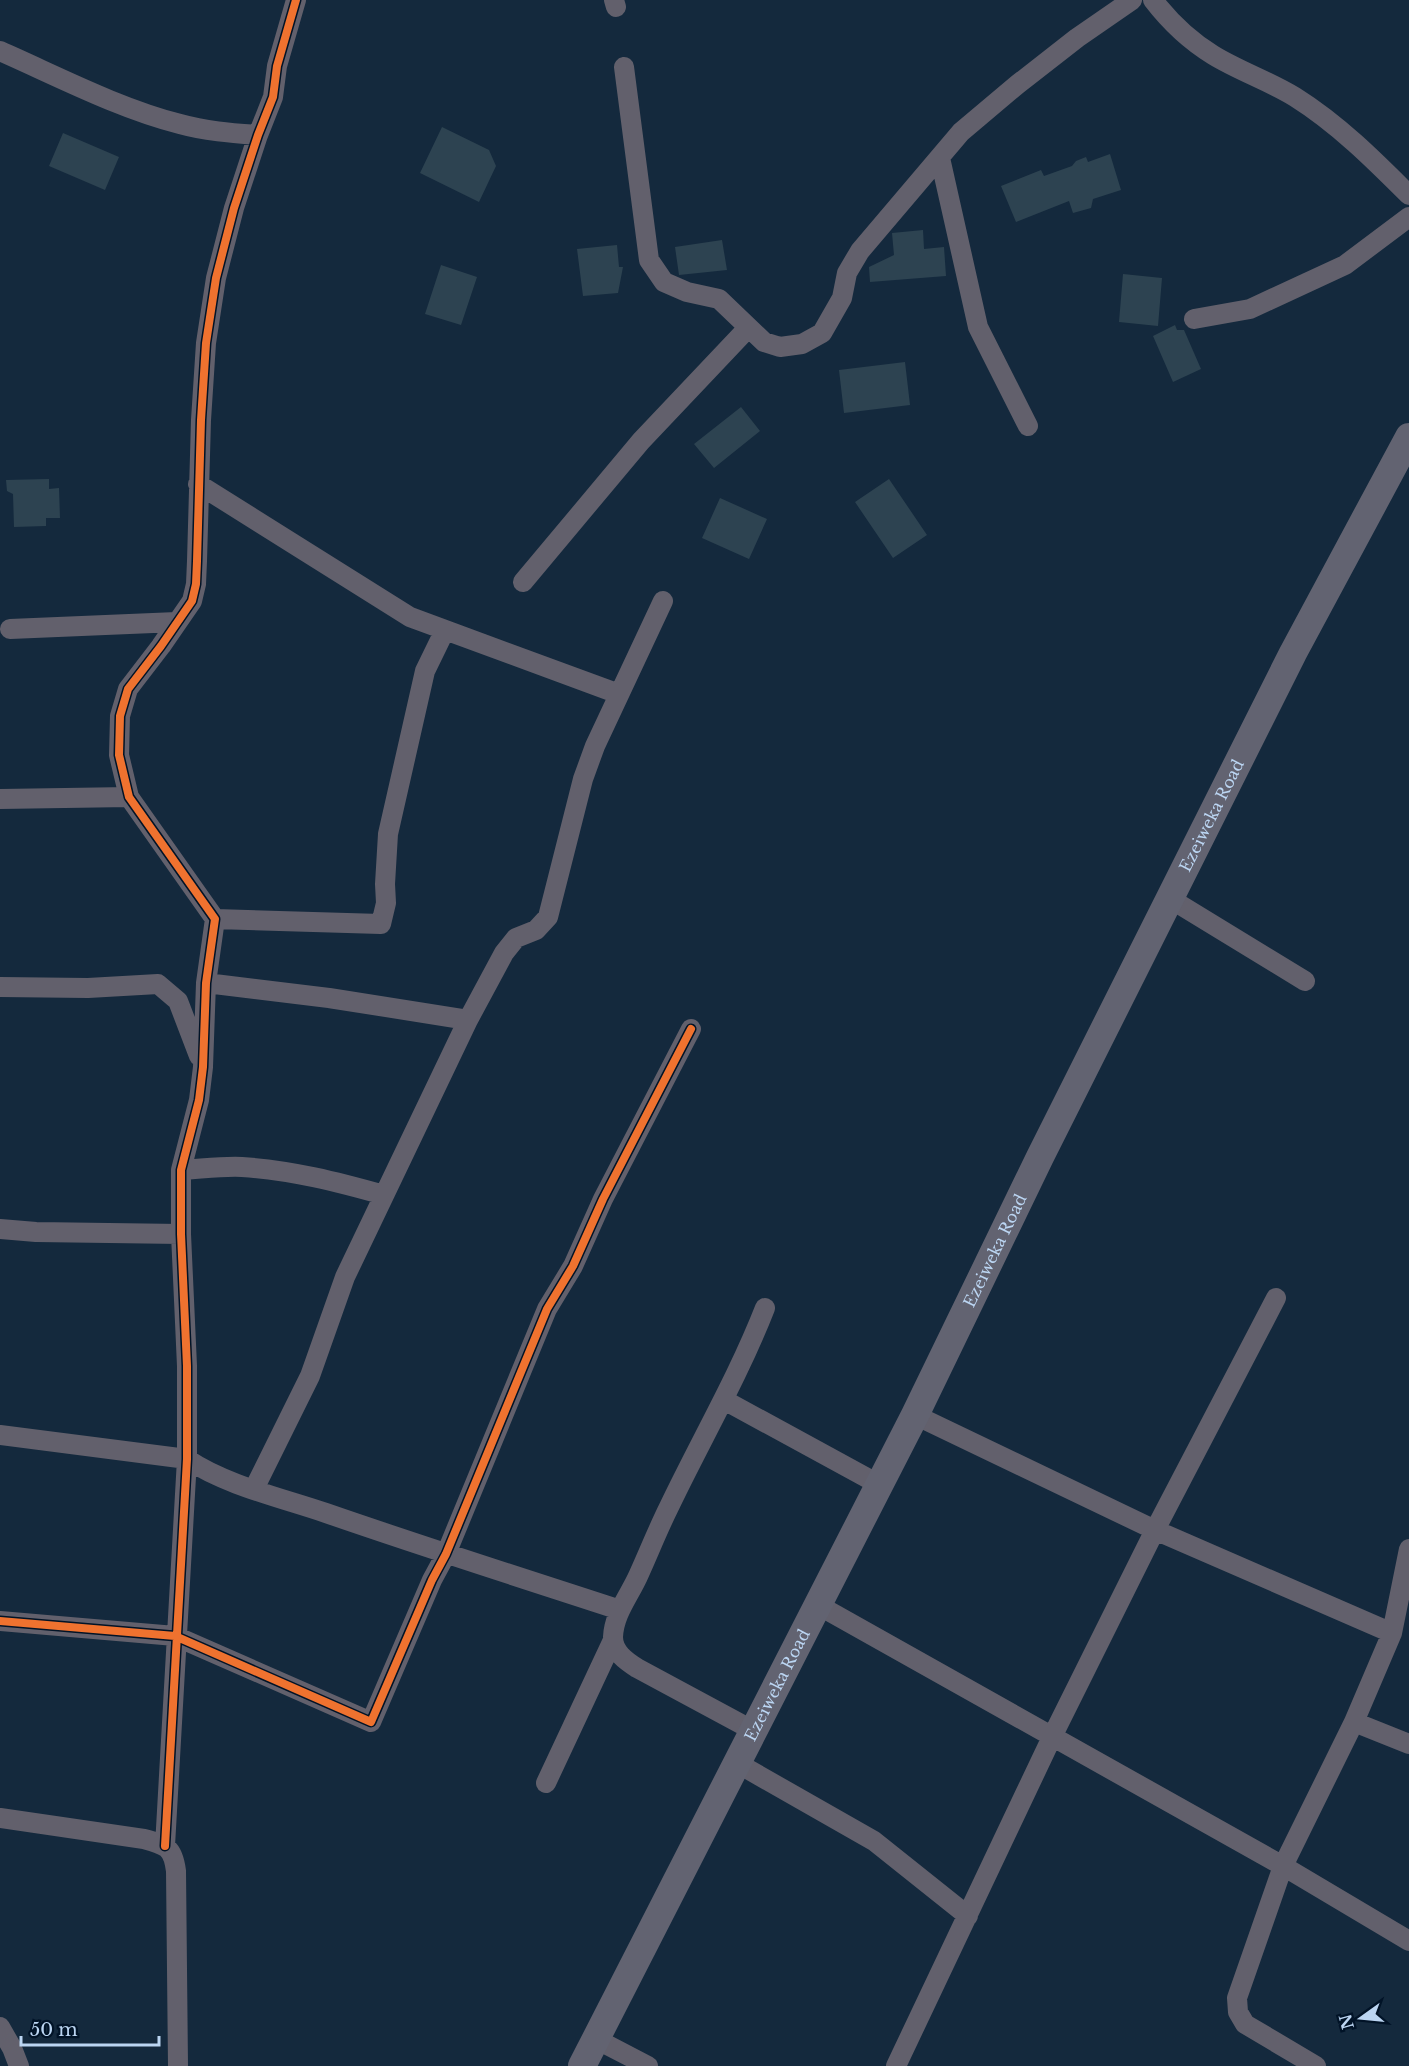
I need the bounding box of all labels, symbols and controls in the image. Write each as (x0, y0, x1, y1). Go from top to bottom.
street label: Ezeiweka Road (1175, 756, 1248, 875)
street label: Ezeiweka Road (959, 1190, 1031, 1310)
street label: Ezeiweka Road (740, 1625, 814, 1744)
north arrow (1331, 1988, 1391, 2048)
scale bar (21, 2009, 159, 2047)
text: N (1335, 2012, 1358, 2032)
text: 50 m (30, 2019, 78, 2041)

